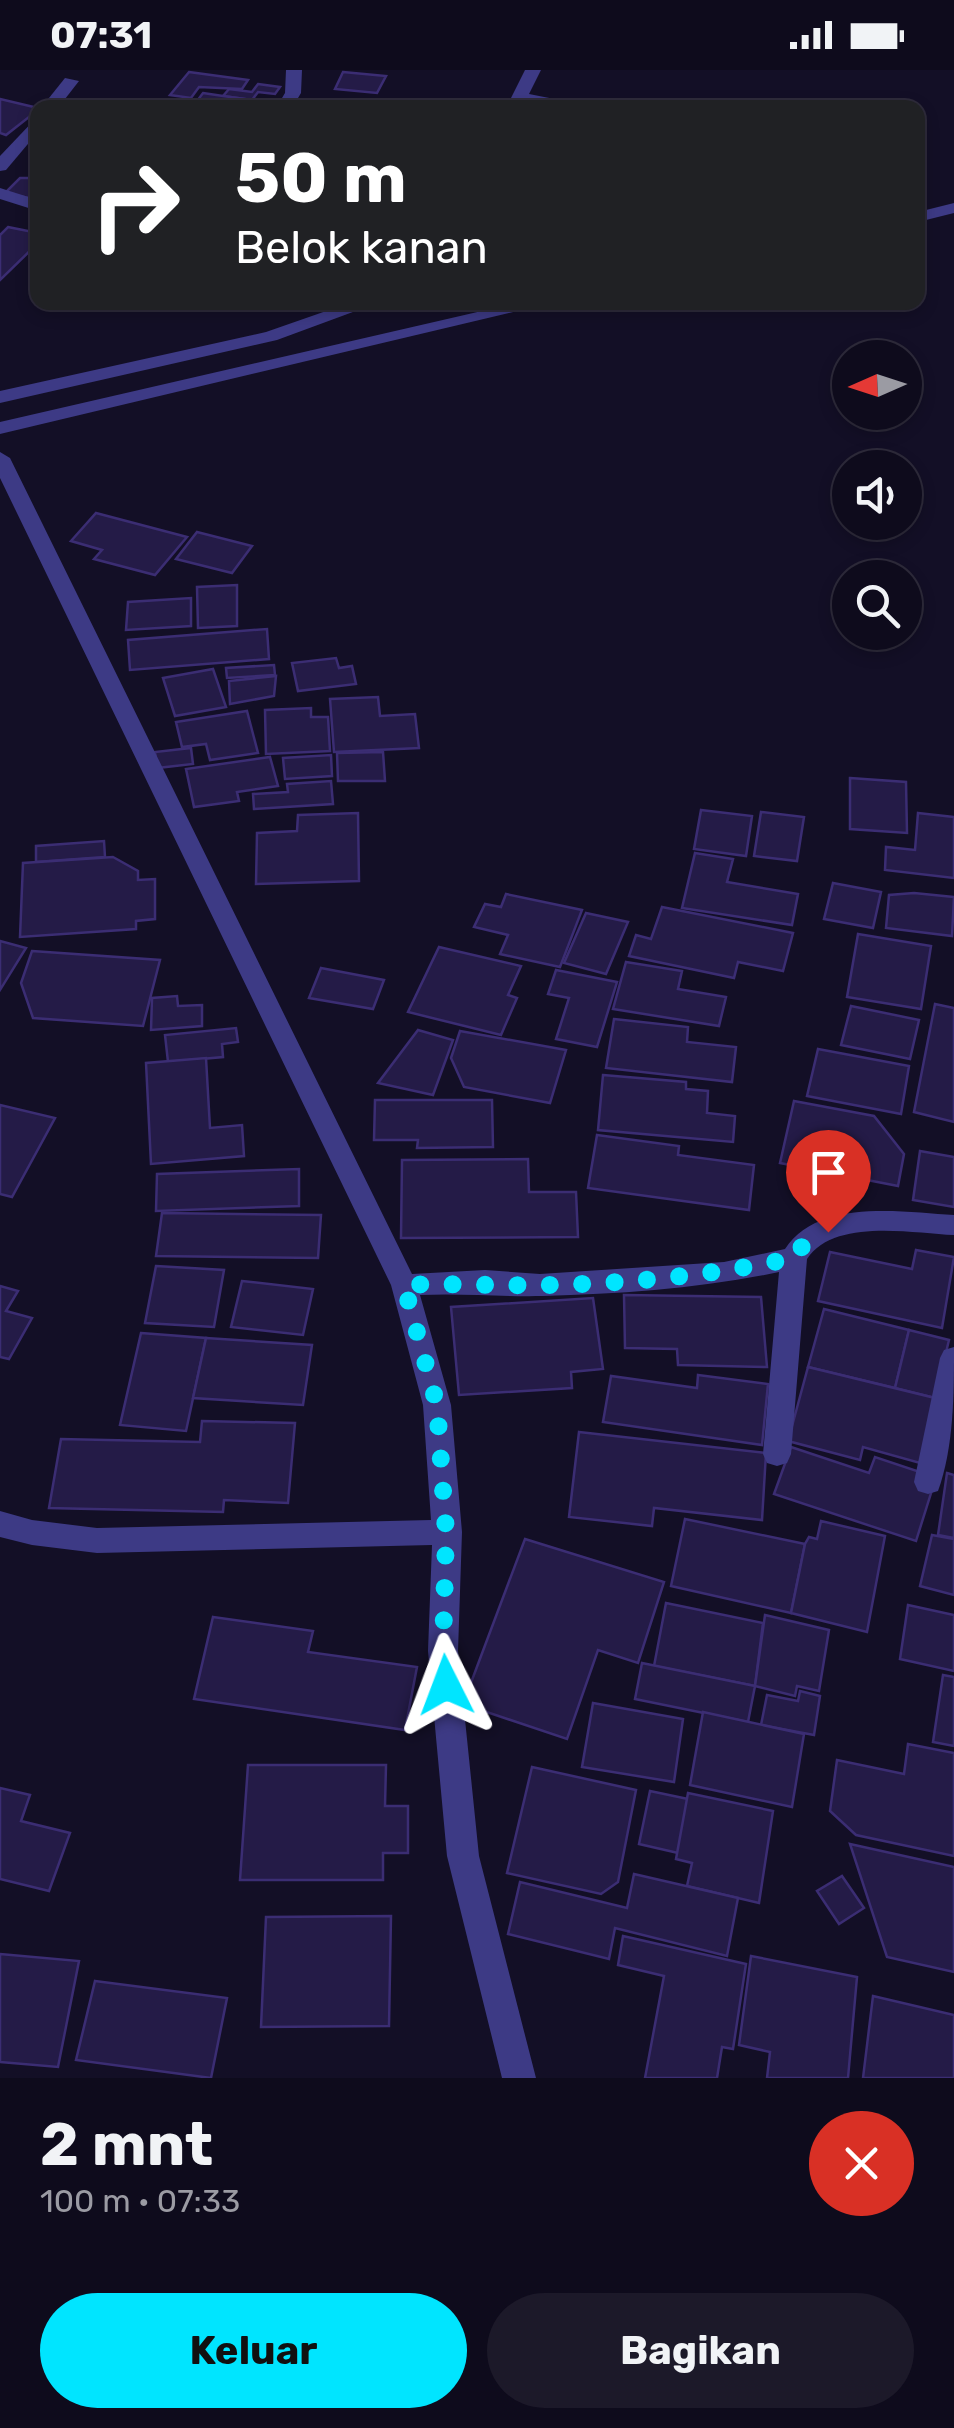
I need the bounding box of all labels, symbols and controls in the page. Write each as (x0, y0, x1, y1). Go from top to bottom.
text: 07:31 (50, 12, 152, 58)
text: 50 m (235, 137, 407, 220)
icon: right (70, 140, 200, 270)
text: Belok kanan (235, 221, 488, 274)
north arrow (832, 340, 922, 430)
map controls (832, 340, 922, 650)
button: sound (832, 450, 922, 540)
button: search (832, 560, 922, 650)
pin (786, 1130, 871, 1233)
icon: arrive (801, 1145, 856, 1200)
position arrow (394, 1633, 498, 1737)
text: 2 mnt (40, 2109, 213, 2180)
button: close (809, 2111, 914, 2216)
text: 100 m · 07:33 (40, 2182, 240, 2220)
button: Keluar (40, 2293, 467, 2408)
button: Bagikan (487, 2293, 914, 2408)

